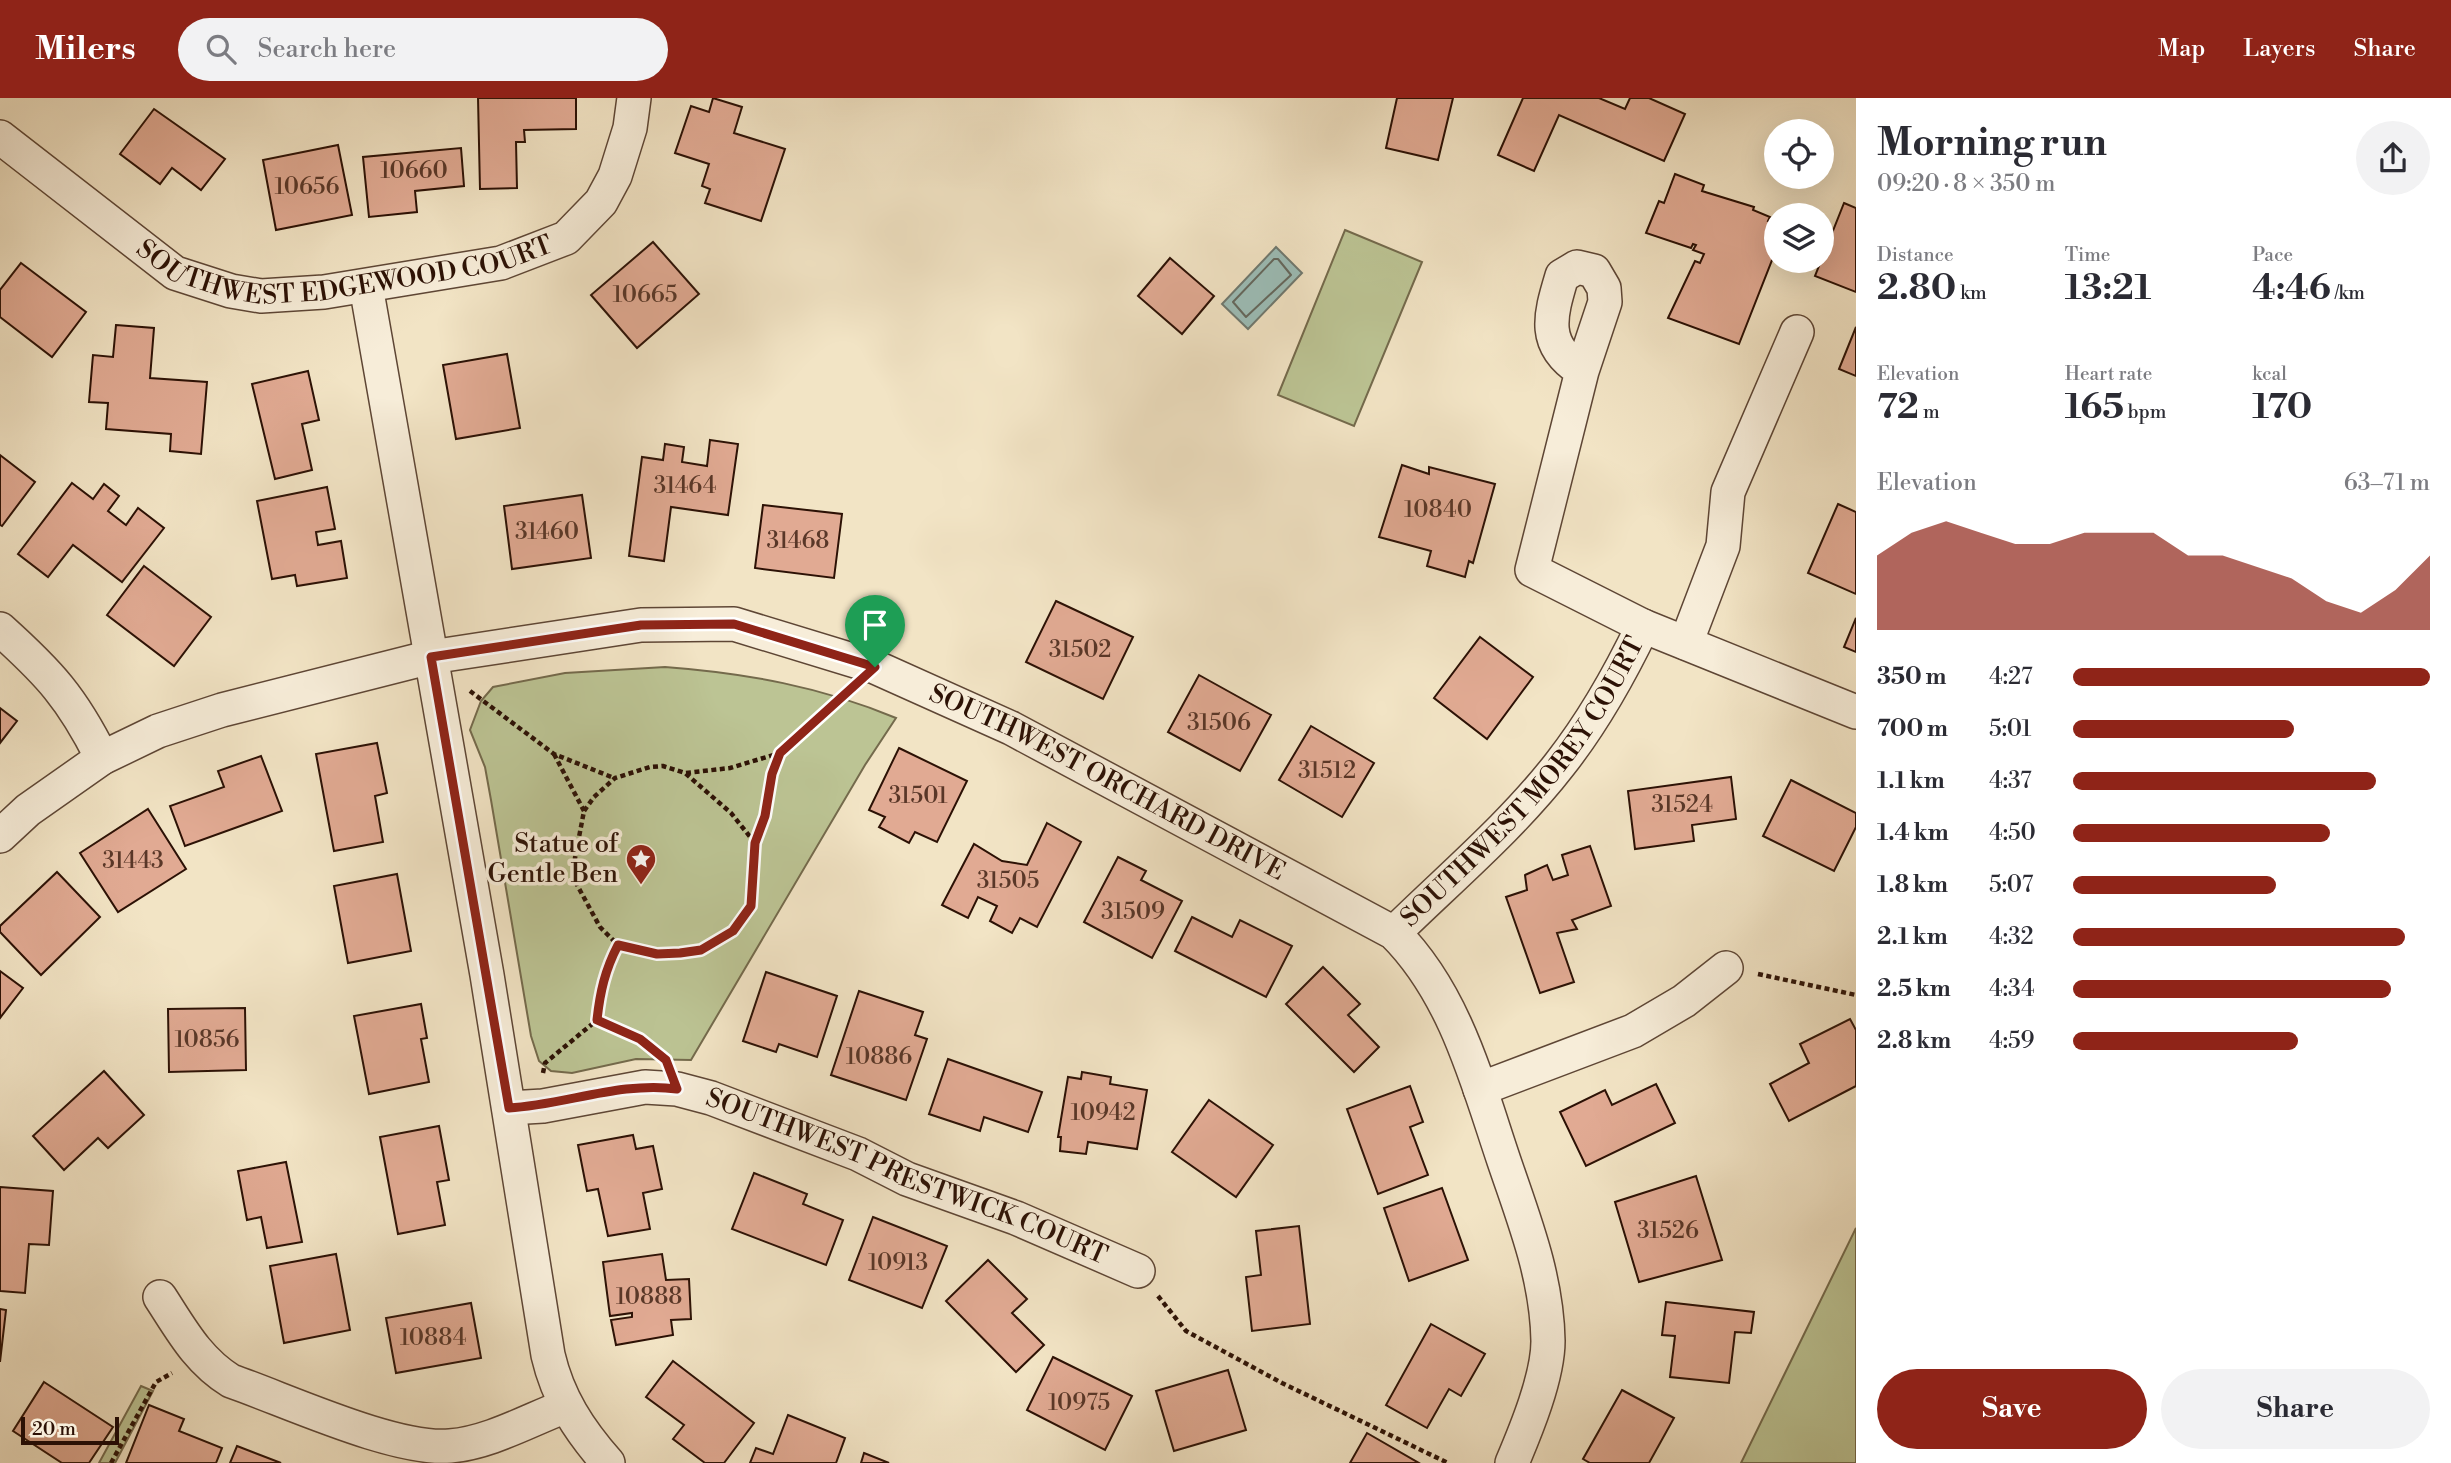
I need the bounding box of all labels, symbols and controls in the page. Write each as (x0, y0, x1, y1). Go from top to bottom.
search box (178, 18, 668, 81)
text: Milers (35, 29, 136, 70)
icon: search (202, 30, 240, 68)
text: Search here (258, 33, 396, 65)
text: Map (2158, 34, 2205, 64)
text: Layers (2243, 34, 2315, 64)
text: Share (2353, 34, 2416, 64)
map controls (1764, 119, 1834, 273)
button: locate (1764, 119, 1834, 189)
text: Morning run (1877, 120, 2107, 167)
button: share (2356, 121, 2430, 195)
house number: 10660 (380, 157, 448, 185)
text: 09:20 · 8 × 350 m (1877, 170, 2055, 198)
house number: 10656 (275, 173, 340, 201)
button: layers (1764, 203, 1834, 273)
street label: SOUTHWEST EDGEWOOD COURT (131, 222, 561, 254)
text: SOUTHWEST EDGEWOOD COURT (130, 229, 557, 312)
text: Distance (1877, 243, 1954, 267)
text: Time (2065, 243, 2110, 267)
text: Pace (2252, 243, 2293, 267)
text: 2.80 (1877, 267, 1956, 310)
text: 13:21 (2065, 267, 2151, 310)
text: 4:46 (2252, 267, 2331, 310)
house number: 10665 (613, 281, 677, 309)
text: km (1956, 281, 1987, 305)
text: /km (2331, 281, 2365, 305)
text: Elevation (1877, 362, 1959, 386)
text: Heart rate (2065, 362, 2152, 386)
text: kcal (2252, 362, 2287, 386)
text: 72 (1877, 386, 1919, 429)
text: 165 (2065, 386, 2124, 429)
text: 170 (2252, 386, 2312, 429)
text: m (1919, 400, 1940, 424)
text: bpm (2124, 400, 2166, 424)
text: Elevation (1877, 469, 1977, 497)
text: 63–71 m (2344, 469, 2430, 497)
house number: 31464 (654, 472, 716, 500)
house number: 10840 (1404, 496, 1472, 524)
house number: 31460 (515, 518, 579, 546)
house number: 31468 (767, 527, 829, 555)
pin (845, 595, 905, 667)
icon: arrive (856, 606, 894, 644)
street label: SOUTHWEST MOREY COURT (1394, 631, 1651, 934)
house number: 31502 (1049, 636, 1111, 664)
text: 350 m (1877, 663, 1946, 691)
text: 4:27 (1989, 663, 2033, 691)
street label: SOUTHWEST ORCHARD DRIVE (924, 677, 1291, 888)
house number: 31506 (1187, 709, 1251, 737)
text: 700 m (1877, 715, 1948, 743)
text: 5:01 (1989, 715, 2031, 743)
house number: 31512 (1298, 757, 1356, 785)
text: 1.1 km (1877, 767, 1945, 795)
text: 4:37 (1989, 767, 2032, 795)
house number: 31501 (888, 782, 948, 810)
house number: 31524 (1651, 791, 1713, 819)
text: 1.4 km (1877, 819, 1949, 847)
text: 4:50 (1989, 819, 2036, 847)
place label: Statue of Gentle Ben (488, 828, 620, 890)
place icon: Statue of Gentle Ben (624, 842, 658, 886)
house number: 31443 (102, 847, 164, 875)
house number: 31505 (977, 867, 1039, 895)
text: 1.8 km (1877, 871, 1948, 899)
text: 5:07 (1989, 871, 2033, 899)
house number: 31509 (1101, 898, 1165, 926)
text: 2.1 km (1877, 923, 1948, 951)
text: 4:32 (1989, 923, 2034, 951)
text: 2.5 km (1877, 975, 1951, 1003)
text: 4:34 (1989, 975, 2035, 1003)
house number: 10856 (174, 1026, 240, 1054)
text: 2.8 km (1877, 1027, 1951, 1055)
text: 4:59 (1989, 1027, 2035, 1055)
house number: 10886 (846, 1043, 912, 1071)
street label: SOUTHWEST PRESTWICK COURT (701, 1082, 1112, 1272)
house number: 10942 (1070, 1099, 1136, 1127)
house number: 31526 (1637, 1217, 1699, 1245)
house number: 10913 (868, 1249, 928, 1277)
house number: 10888 (616, 1283, 682, 1311)
house number: 10884 (400, 1324, 466, 1352)
button: Save (1877, 1369, 2147, 1449)
button: Share (2161, 1369, 2430, 1449)
house number: 10975 (1048, 1389, 1110, 1417)
scale bar (21, 1414, 119, 1446)
text: 20 m (32, 1417, 76, 1441)

